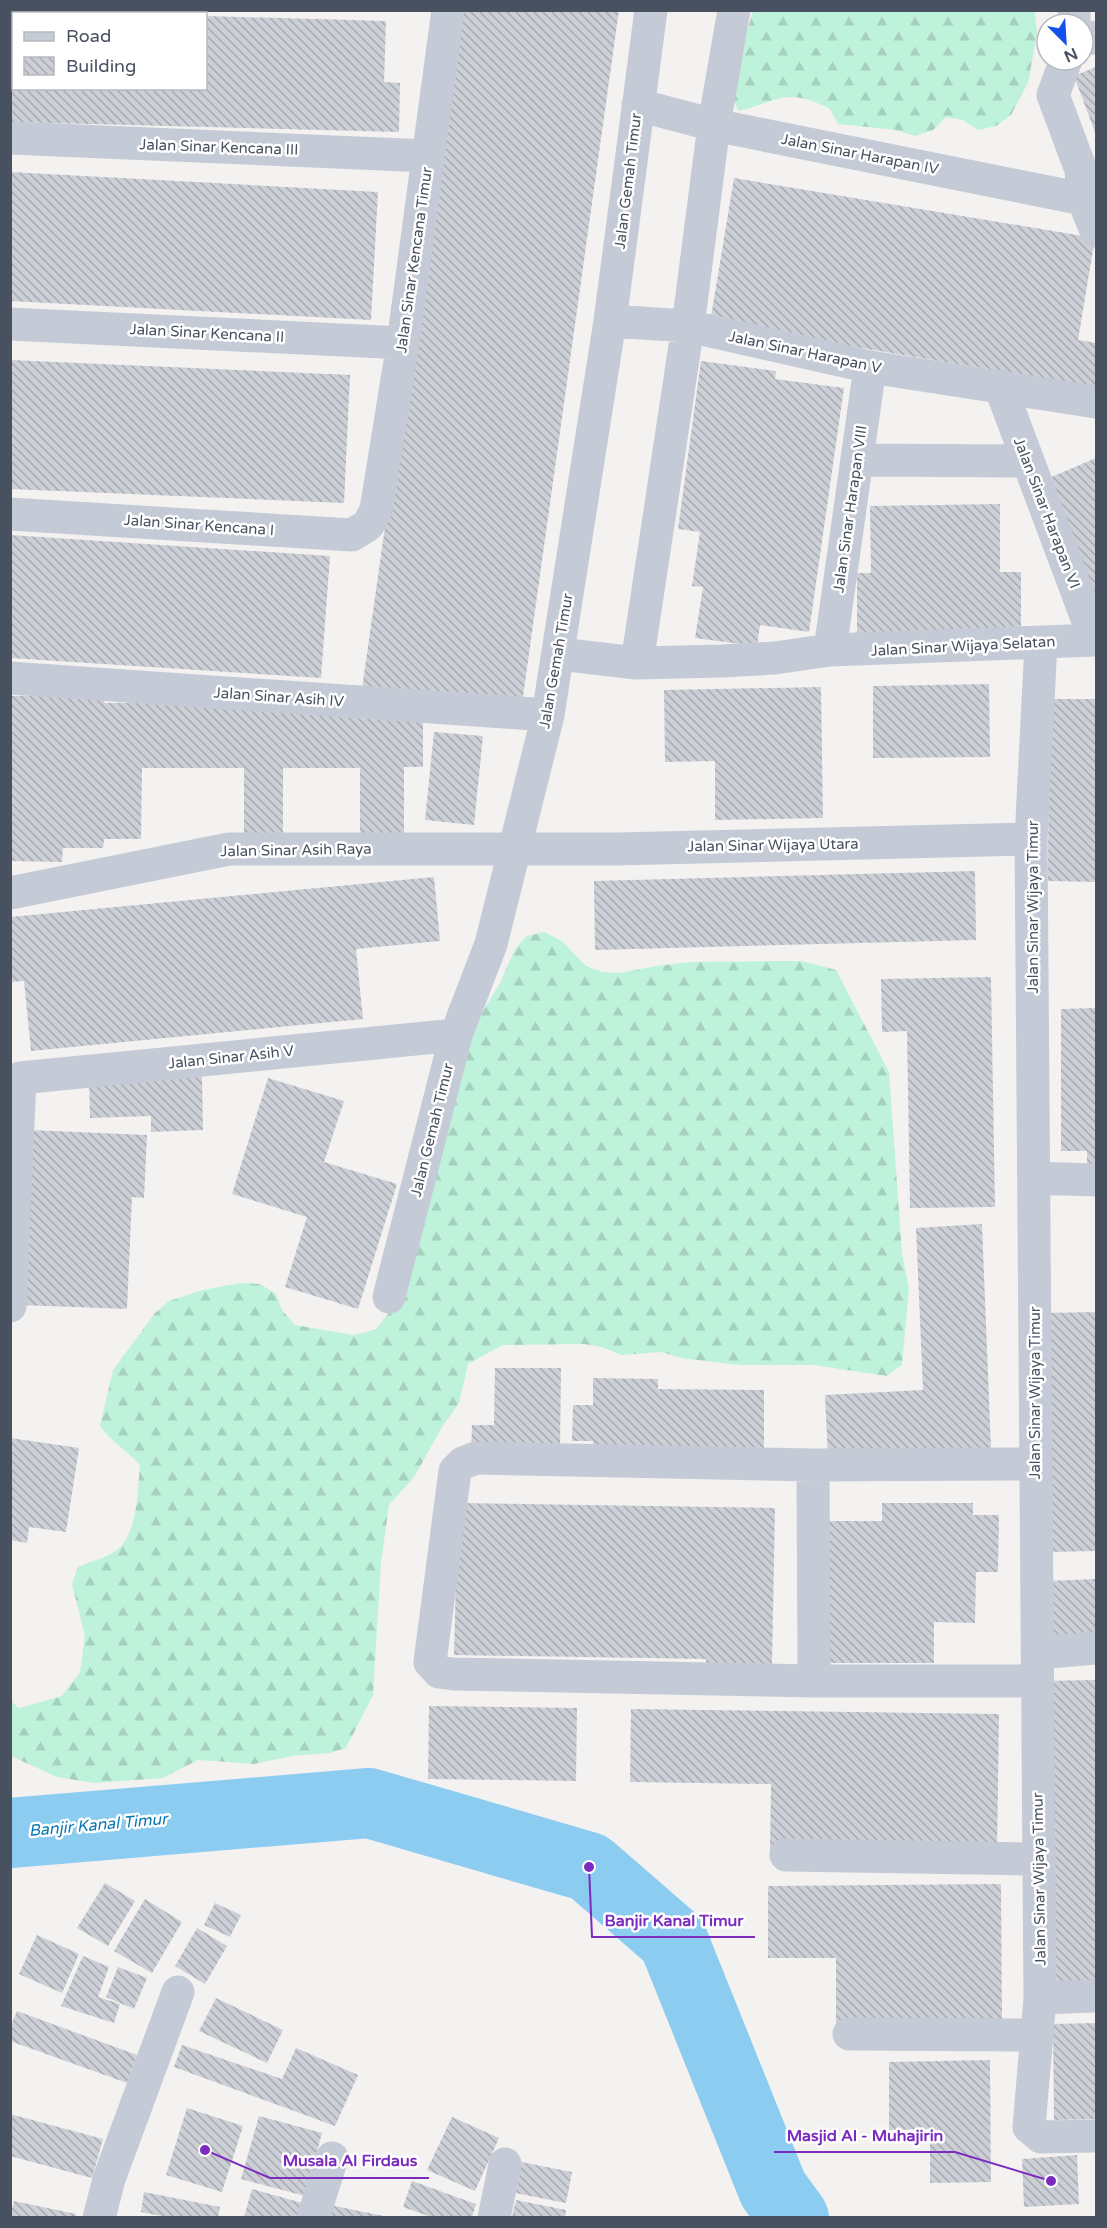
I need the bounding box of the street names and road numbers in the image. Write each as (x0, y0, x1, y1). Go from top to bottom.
street label: Jalan Gemah Timur (611, 112, 645, 250)
street label: Jalan Sinar Harapan IV (780, 130, 941, 178)
street label: Jalan Sinar Kencana III (139, 135, 299, 159)
street label: Jalan Sinar Kencana Timur (392, 166, 436, 354)
street label: Jalan Sinar Kencana II (129, 320, 285, 346)
street label: Jalan Sinar Harapan V (727, 327, 884, 377)
street label: Jalan Sinar Harapan VIII (829, 424, 871, 594)
street label: Jalan Sinar Harapan VI (1010, 435, 1084, 591)
street label: Jalan Sinar Kencana I (123, 511, 275, 539)
street label: Jalan Gemah Timur (535, 592, 577, 730)
street label: Jalan Sinar Wijaya Selatan (870, 632, 1056, 660)
street label: Jalan Sinar Asih IV (213, 683, 345, 711)
street label: Jalan Sinar Wijaya Timur (1024, 820, 1042, 994)
street label: Jalan Sinar Wijaya Utara (687, 835, 859, 855)
street label: Jalan Sinar Asih Raya (220, 840, 372, 860)
street label: Jalan Sinar Asih V (167, 1041, 295, 1073)
street label: Jalan Gemah Timur (407, 1061, 457, 1199)
street label: Jalan Sinar Wijaya Timur (1026, 1306, 1044, 1480)
street label: Jalan Sinar Wijaya Timur (1028, 1792, 1050, 1966)

